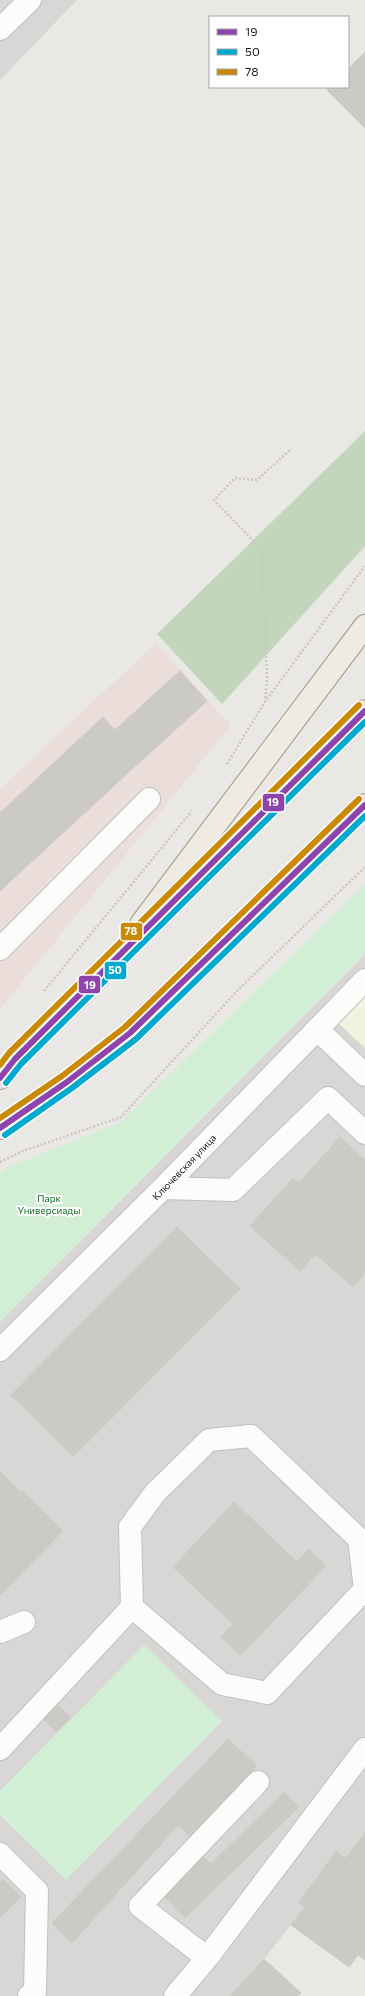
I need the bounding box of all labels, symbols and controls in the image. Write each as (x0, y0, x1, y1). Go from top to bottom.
legend (209, 16, 349, 88)
text: 19 (245, 24, 257, 38)
text: 50 (245, 44, 260, 58)
text: 78 (245, 64, 259, 78)
line badge: 19 (262, 793, 285, 812)
text: 19 (267, 795, 279, 808)
line badge: 78 (120, 922, 143, 941)
text: 78 (125, 924, 138, 937)
line badge: 50 (104, 961, 127, 980)
text: 50 (108, 963, 122, 976)
line badge: 19 (78, 975, 101, 994)
text: 19 (84, 978, 96, 991)
street label: Ключевская улица (150, 1132, 218, 1202)
park label: Парк Универсиады (18, 1192, 80, 1216)

